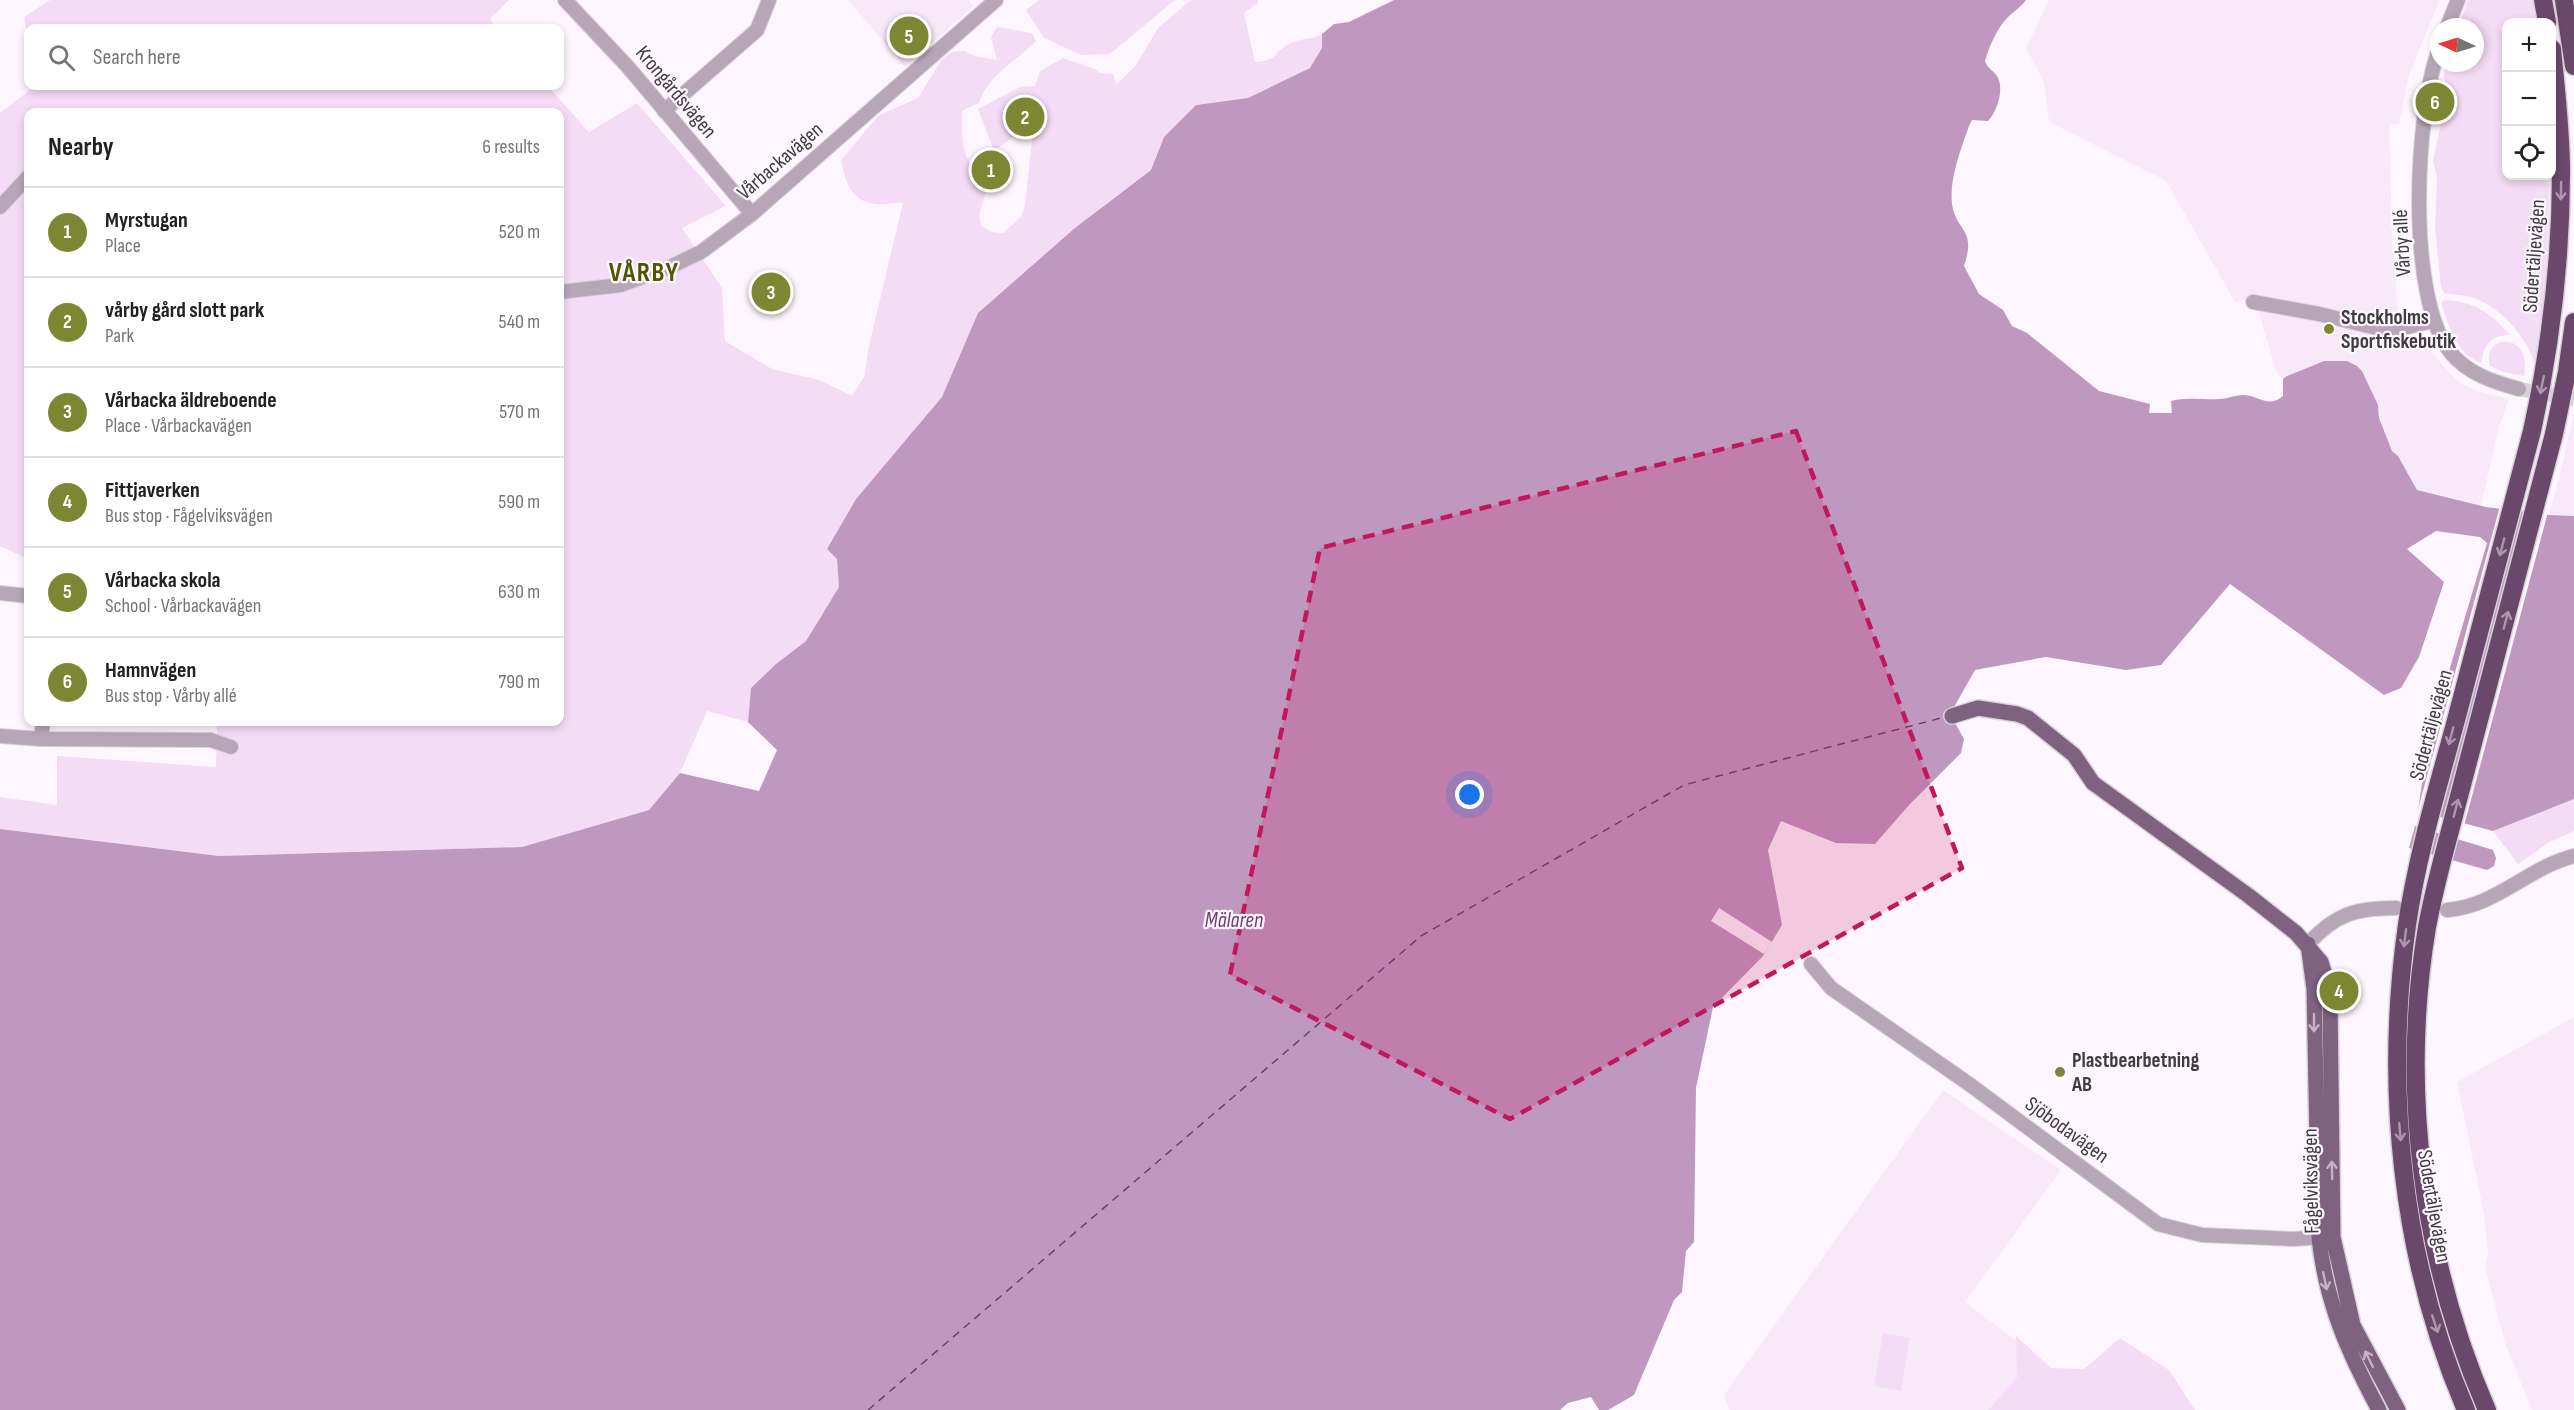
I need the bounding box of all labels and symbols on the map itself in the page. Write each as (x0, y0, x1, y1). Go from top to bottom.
pin: 5 (890, 14, 928, 58)
north arrow (2430, 18, 2484, 72)
street label: Krongårdsvägen (630, 41, 722, 143)
pin: 6 (2416, 80, 2454, 124)
pin: 2 (1006, 94, 1044, 140)
street label: Vårbackavägen (732, 117, 828, 205)
pin: 1 (972, 148, 1010, 192)
one-way arrow (2555, 181, 2567, 201)
street label: Södertäljevägen (2518, 198, 2550, 314)
street label: Vårby allé (2388, 209, 2416, 277)
district label: VÅRBY (609, 257, 679, 289)
pin: 3 (752, 270, 790, 314)
place label: Stockholms Sportfiskebutik (2341, 305, 2456, 354)
marker: Stockholms Sportfiskebutik (2322, 322, 2336, 336)
one-way arrow (2536, 375, 2547, 394)
one-way arrow (2495, 537, 2507, 556)
one-way arrow (2501, 610, 2512, 629)
street label: Södertäljevägen (2404, 667, 2458, 783)
one-way arrow (2445, 726, 2457, 745)
your location (1455, 780, 1484, 809)
one-way arrow (2450, 799, 2462, 818)
water label: Mälaren (1205, 907, 1263, 934)
one-way arrow (2400, 927, 2411, 947)
pin: 4 (2320, 968, 2358, 1014)
one-way arrow (2309, 1013, 2320, 1033)
place label: Plastbearbetning AB (2071, 1048, 2199, 1097)
marker: Plastbearbetning AB (2053, 1065, 2067, 1079)
street label: Sjöbodavägen (2020, 1091, 2114, 1169)
one-way arrow (2395, 1122, 2406, 1142)
street label: Fågelviksvägen (2298, 1128, 2324, 1234)
street label: Södertäljevägen (2412, 1148, 2456, 1264)
one-way arrow (2326, 1161, 2338, 1181)
one-way arrow (2320, 1271, 2332, 1290)
one-way arrow (2431, 1314, 2442, 1333)
one-way arrow (2363, 1350, 2375, 1368)

